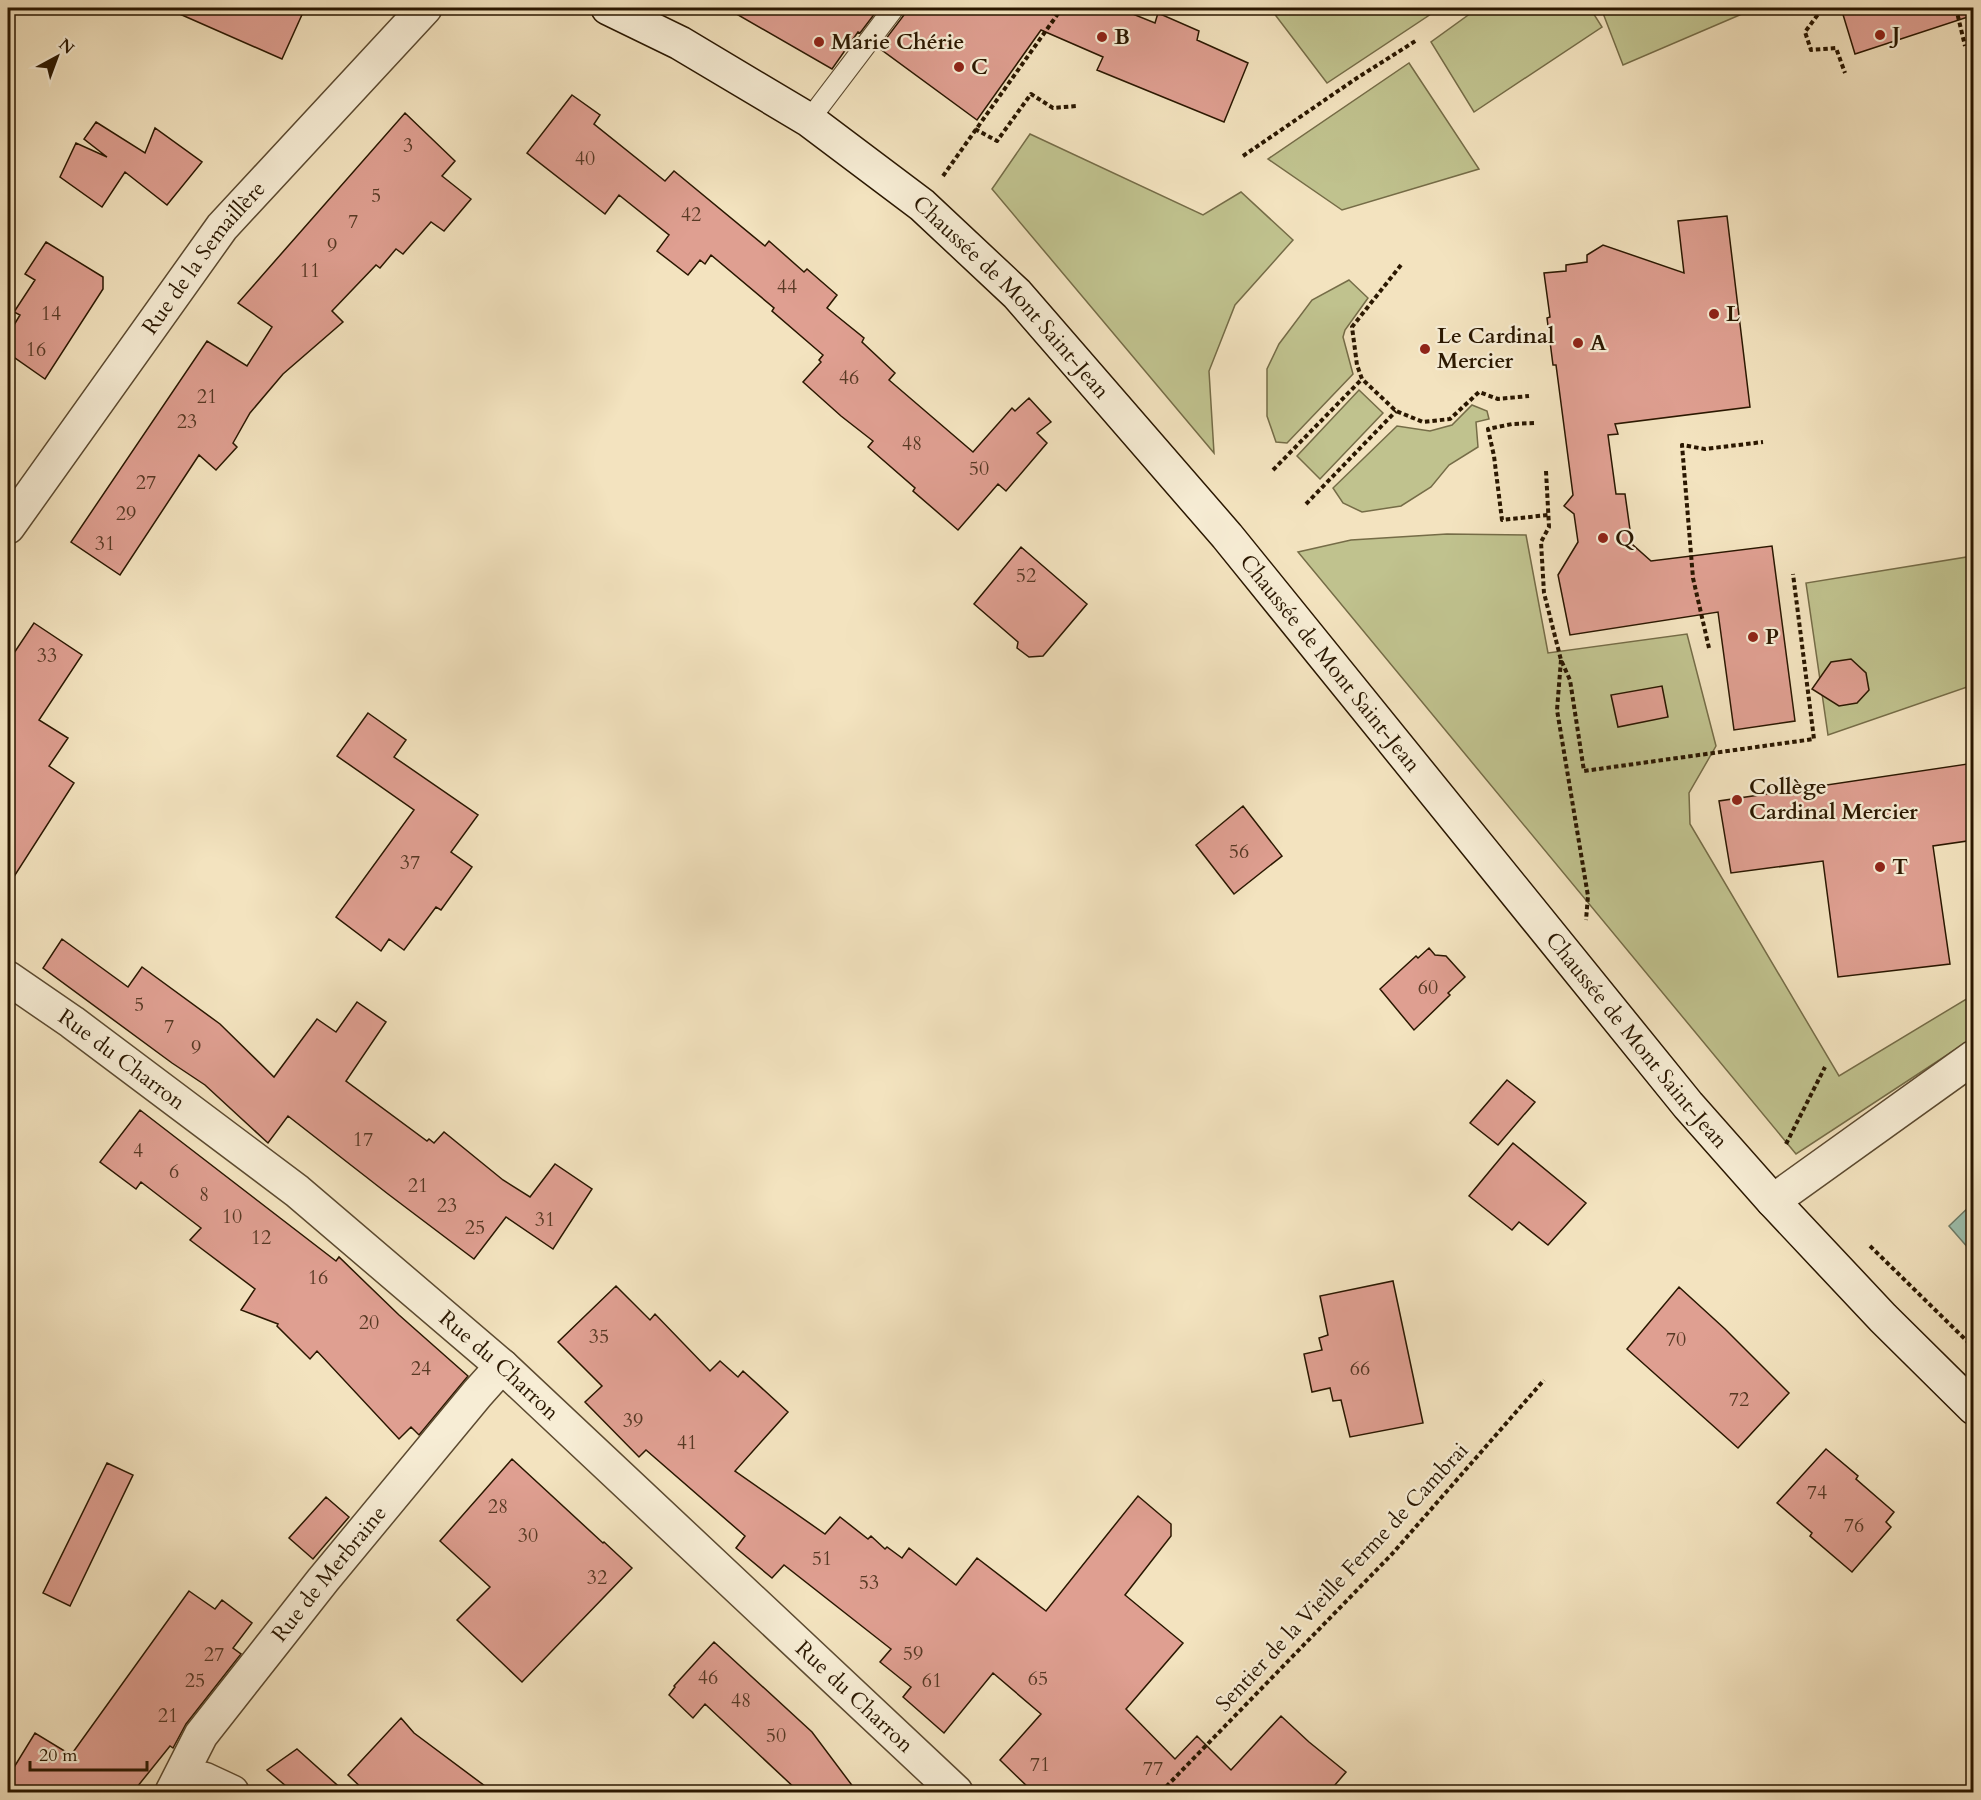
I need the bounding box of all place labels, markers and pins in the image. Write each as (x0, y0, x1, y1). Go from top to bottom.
place label: J (1889, 20, 1900, 50)
place label: B (1114, 22, 1130, 52)
place label: Marie Chérie (831, 27, 964, 57)
marker: J (1873, 28, 1887, 42)
marker: B (1095, 30, 1109, 44)
marker: Marie Chérie (812, 35, 826, 49)
place label: C (971, 52, 988, 82)
marker: C (952, 60, 966, 74)
place label: L (1726, 299, 1740, 329)
marker: L (1707, 307, 1721, 321)
place label: Le Cardinal Mercier (1437, 321, 1555, 376)
place label: A (1590, 328, 1607, 358)
marker: A (1571, 336, 1585, 350)
marker: Le Cardinal Mercier (1418, 342, 1432, 356)
place label: Q (1615, 523, 1635, 553)
marker: Q (1596, 531, 1610, 545)
place label: P (1765, 622, 1779, 652)
marker: P (1746, 630, 1760, 644)
place label: Collège Cardinal Mercier (1749, 772, 1918, 827)
marker: Collège Cardinal Mercier (1730, 793, 1744, 807)
place label: T (1892, 852, 1908, 882)
marker: T (1873, 860, 1887, 874)

